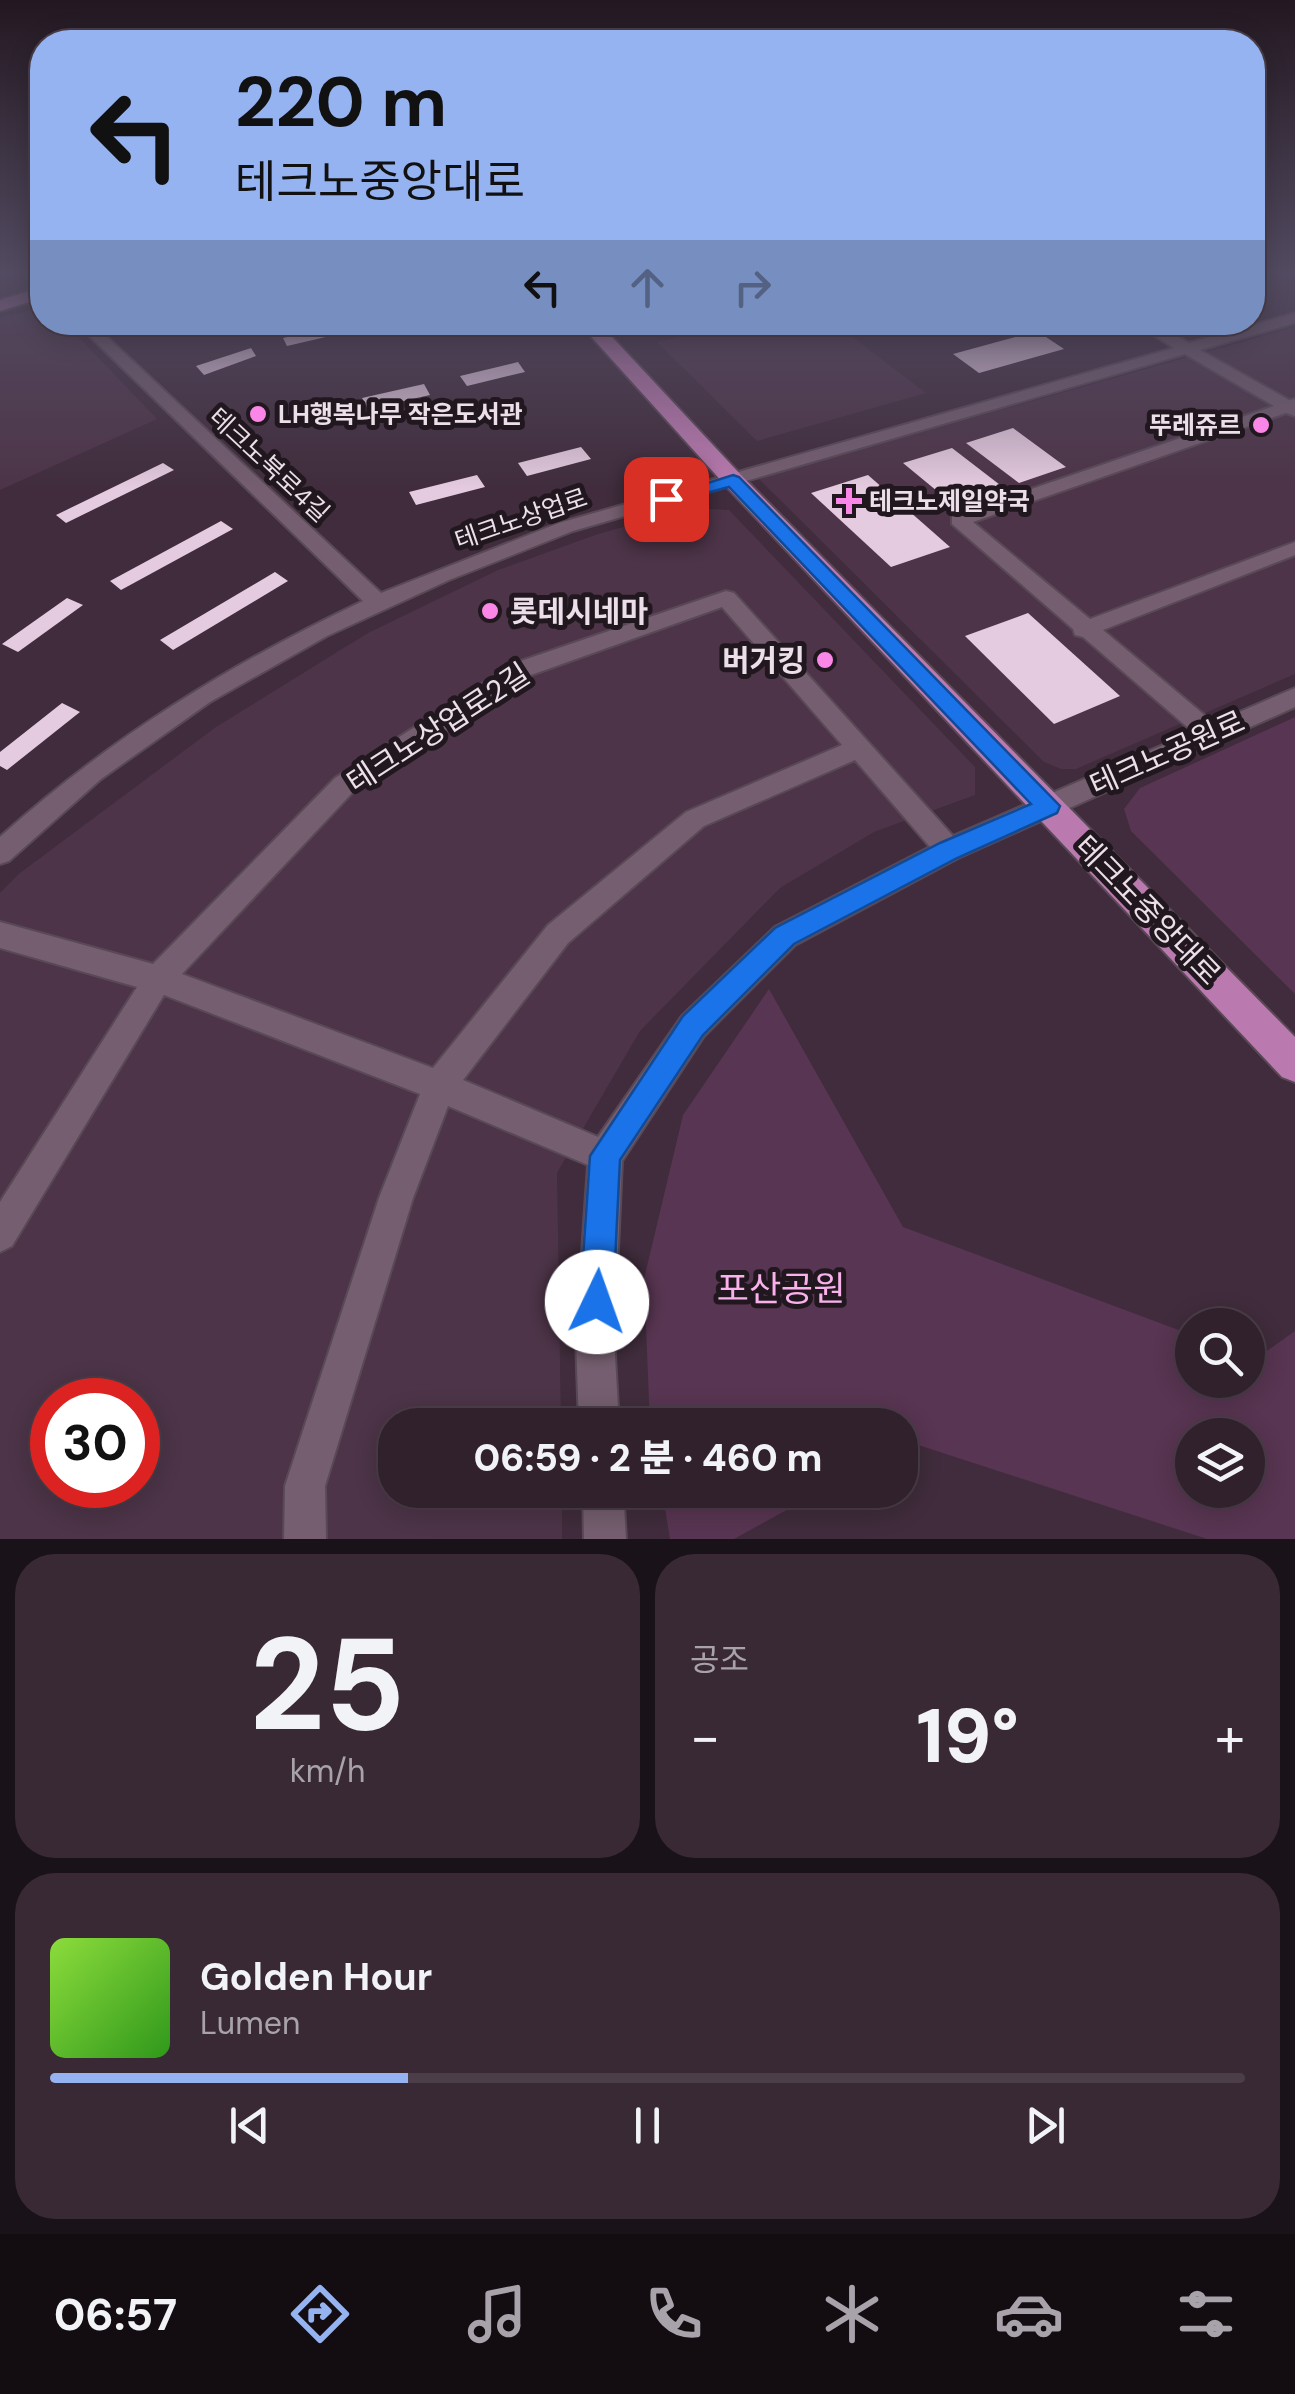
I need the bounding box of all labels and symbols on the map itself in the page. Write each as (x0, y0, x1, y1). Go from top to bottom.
place label: LH행복나무 작은도서관 (278, 398, 523, 431)
street label: 테크노북로4길 (202, 401, 336, 529)
marker: LH행복나무 작은도서관 (247, 403, 269, 425)
place label: 뚜레쥬르 (1149, 409, 1241, 442)
marker: 뚜레쥬르 (1250, 414, 1272, 436)
pin (624, 457, 709, 542)
street label: 테크노상업로 (450, 481, 592, 557)
place label: 테크노제일약국 (869, 485, 1030, 518)
marker: 테크노제일약국 (838, 490, 860, 512)
place label: 롯데시네마 (510, 592, 648, 631)
marker: 롯데시네마 (479, 600, 501, 622)
place label: 버거킹 (722, 641, 805, 680)
marker: 버거킹 (814, 649, 836, 671)
street label: 테크노상업로2길 (339, 654, 537, 802)
street label: 테크노공원로 (1083, 702, 1251, 804)
street label: 테크노중앙대로 (1067, 827, 1229, 993)
position arrow (545, 1250, 649, 1354)
park label: 포산공원 (717, 1266, 845, 1312)
speed limit sign: 30 (30, 1378, 160, 1508)

